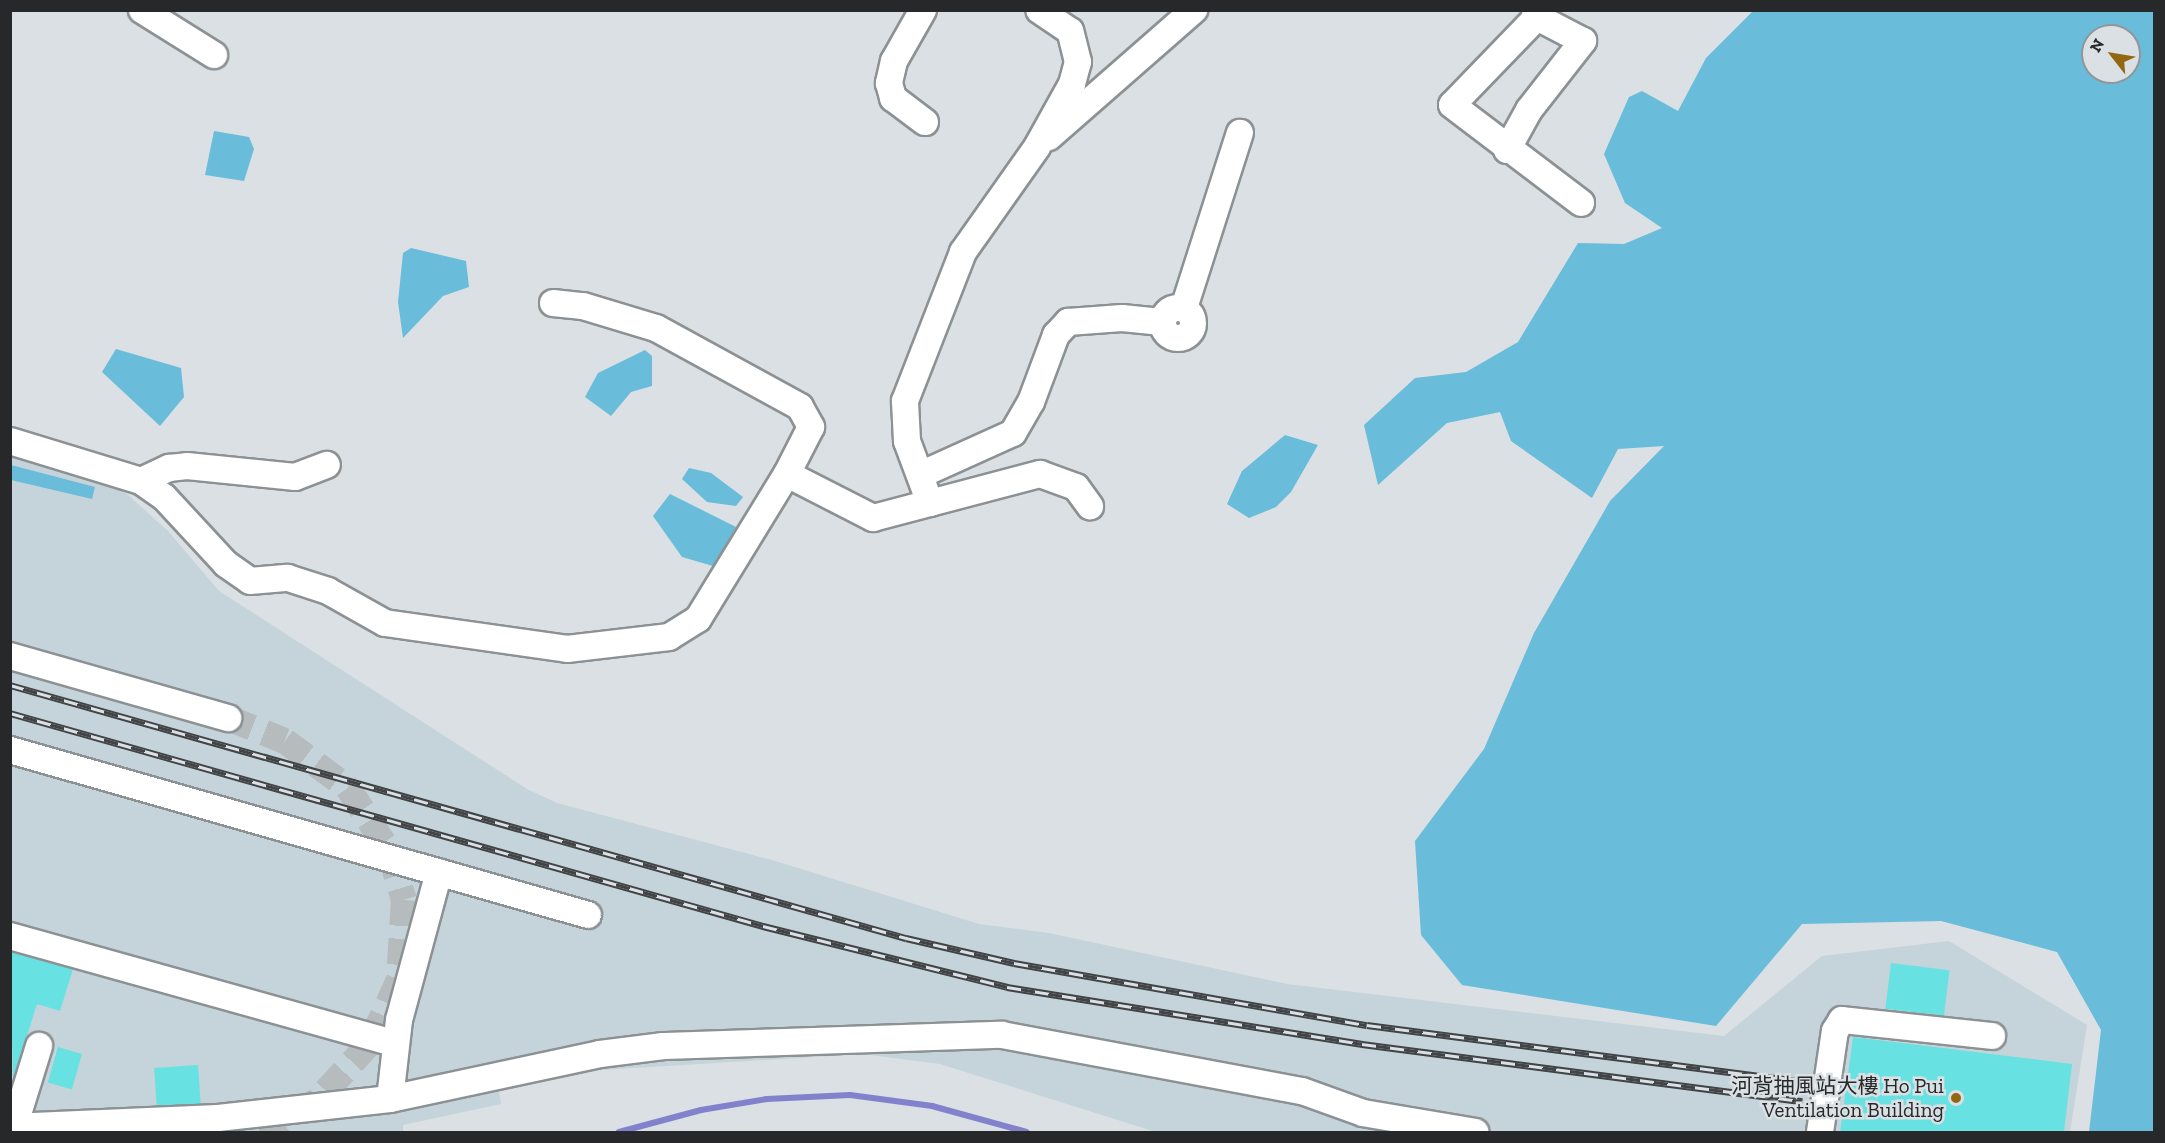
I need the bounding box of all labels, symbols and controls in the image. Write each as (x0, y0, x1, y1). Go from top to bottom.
north arrow (2081, 24, 2141, 84)
text: N (2086, 35, 2108, 56)
place label: 河背抽風站大樓 Ho Pui Ventilation Building (1732, 1073, 1944, 1123)
marker: 河背抽風站大樓 Ho Pui Ventilation Building (1949, 1091, 1963, 1105)

